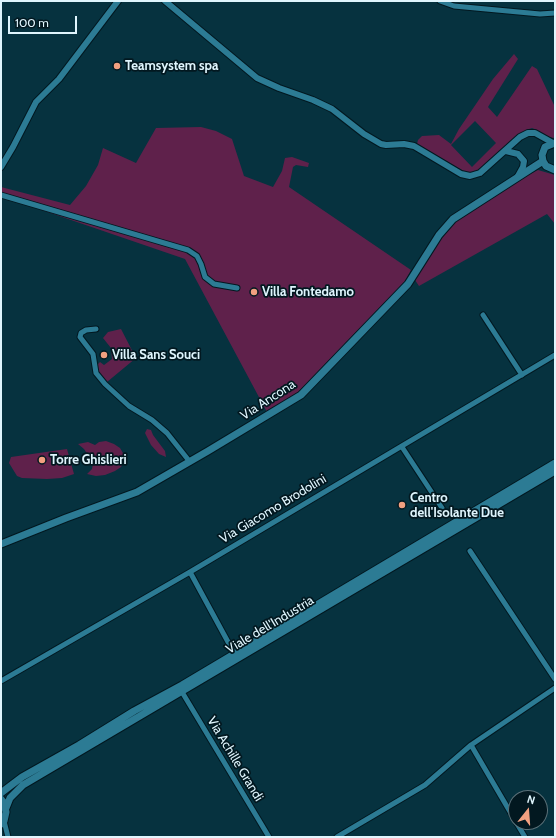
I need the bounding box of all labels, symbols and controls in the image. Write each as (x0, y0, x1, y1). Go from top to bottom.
scale bar (10, 8, 79, 34)
text: 100 m (15, 15, 49, 30)
place label: Teamsystem spa (125, 58, 218, 74)
marker: Teamsystem spa (112, 61, 122, 71)
place label: Villa Fontedamo (262, 284, 354, 300)
marker: Villa Fontedamo (249, 287, 259, 297)
place label: Villa Sans Souci (112, 347, 200, 363)
marker: Villa Sans Souci (99, 350, 109, 360)
street label: Via Ancona (238, 377, 298, 423)
place label: Torre Ghislieri (50, 452, 127, 468)
marker: Torre Ghislieri (37, 455, 47, 465)
street label: Via Giacomo Brodolini (217, 471, 329, 547)
place label: Centro dell'Isolante Due (410, 490, 504, 521)
marker: Centro dell'Isolante Due (397, 500, 407, 510)
street label: Viale dell'Industria (223, 593, 317, 657)
street label: Via Achille Grandi (204, 714, 266, 804)
north arrow (508, 790, 548, 830)
text: N (525, 792, 537, 807)

